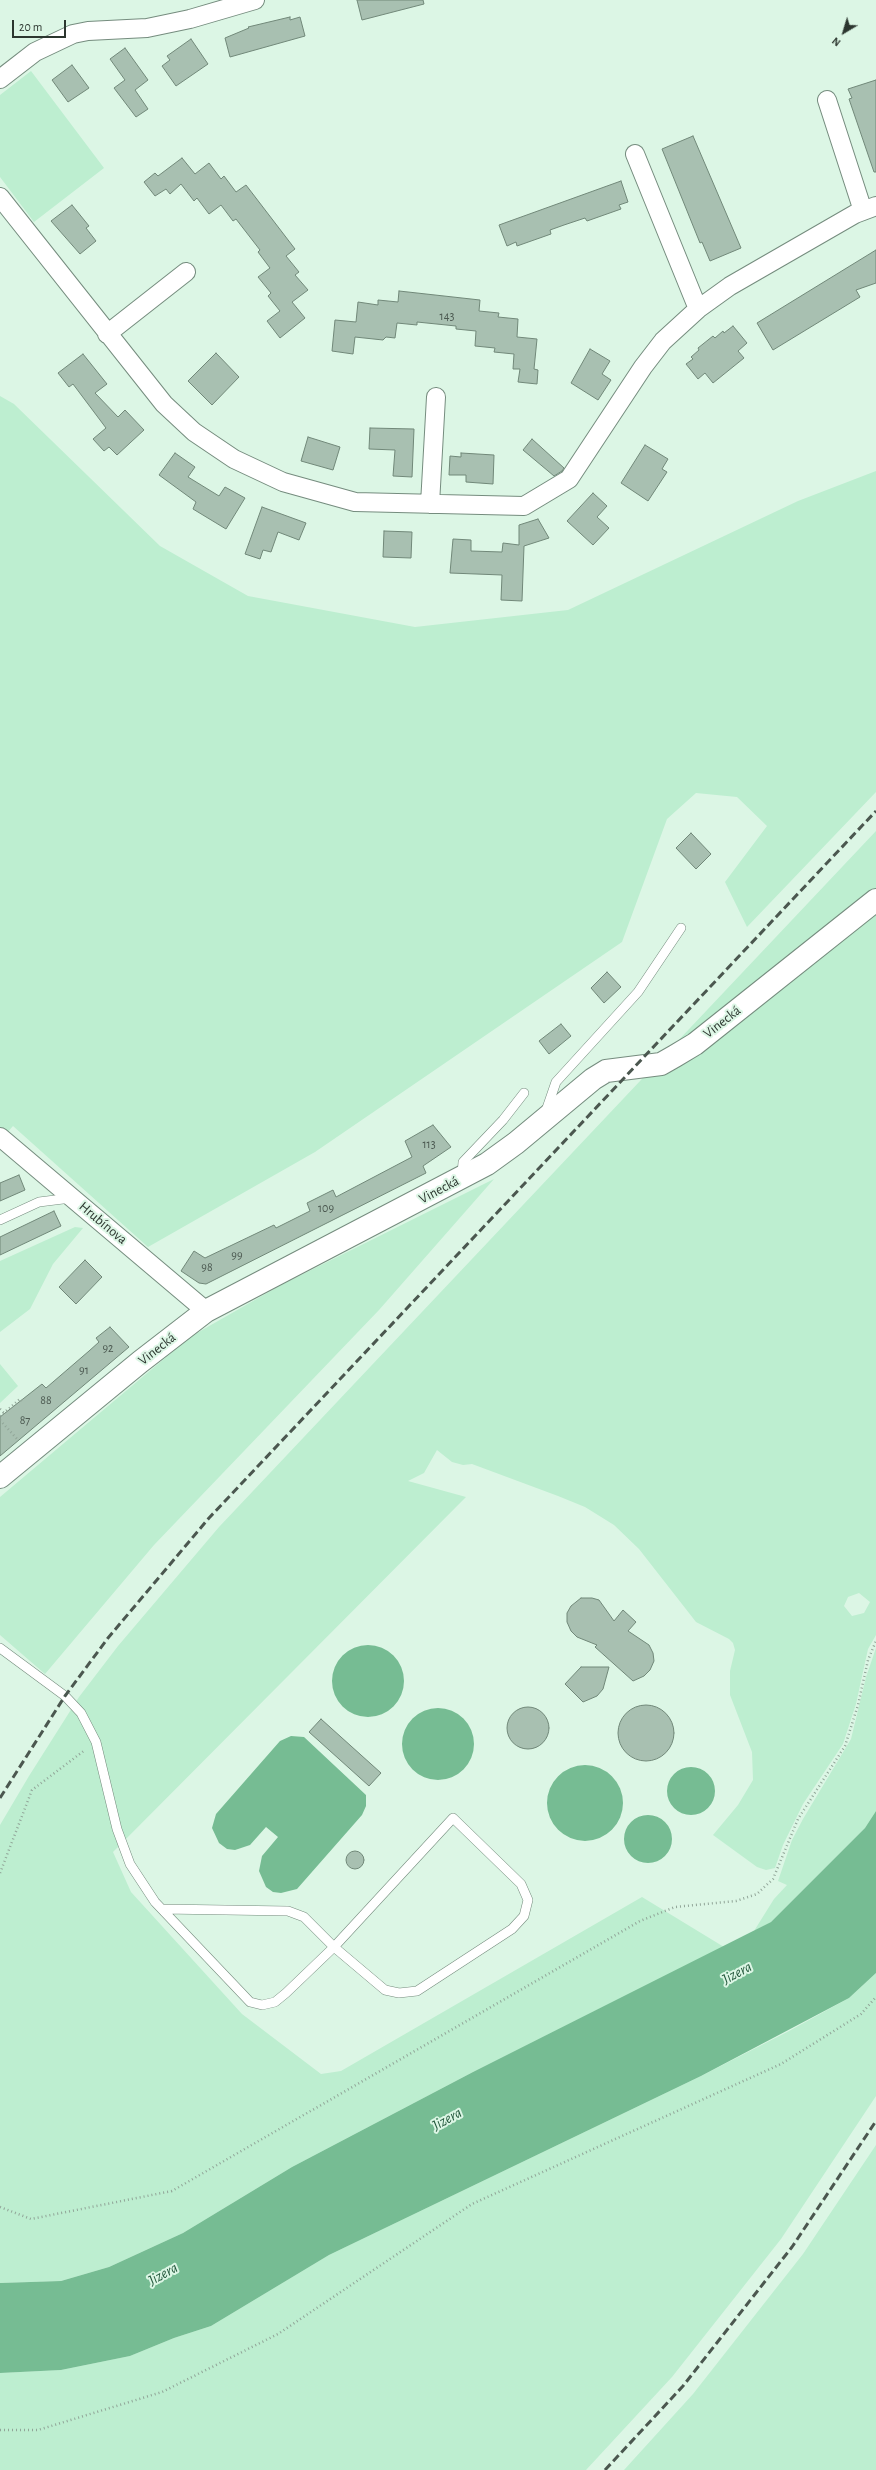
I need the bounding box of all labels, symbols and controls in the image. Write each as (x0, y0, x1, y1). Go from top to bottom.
scale bar (14, 12, 68, 38)
north arrow (824, 12, 864, 52)
text: 20 m (19, 21, 42, 33)
text: N (830, 35, 843, 49)
house number: 143 (440, 309, 454, 323)
street label: Vinecká (700, 1002, 744, 1042)
house number: 113 (422, 1137, 436, 1151)
street label: Vinecká (416, 1173, 462, 1207)
street label: Hrubínova (75, 1198, 131, 1248)
house number: 109 (318, 1201, 334, 1215)
house number: 99 (231, 1248, 243, 1262)
house number: 98 (201, 1260, 213, 1274)
street label: Vinecká (135, 1329, 179, 1369)
house number: 92 (102, 1341, 114, 1355)
house number: 91 (79, 1363, 89, 1377)
house number: 88 (40, 1393, 52, 1407)
house number: 87 (20, 1413, 30, 1427)
water label: Jizera (719, 1958, 755, 1988)
water label: Jizera (429, 2104, 465, 2134)
water label: Jizera (145, 2259, 181, 2289)

